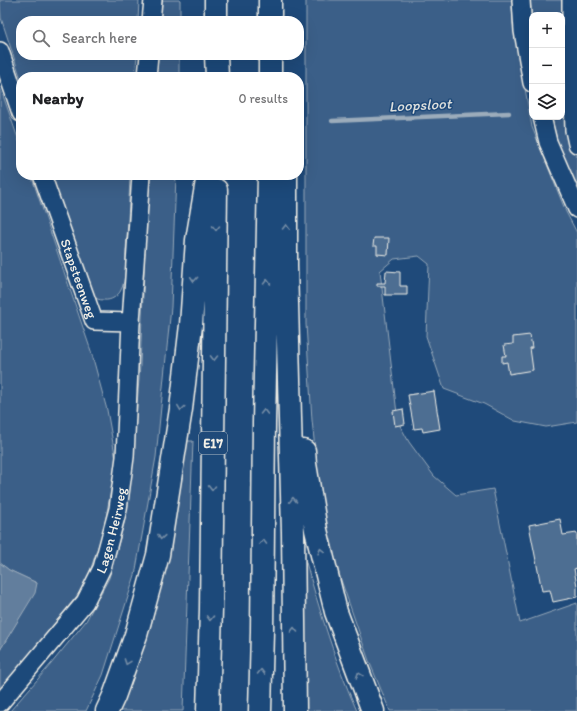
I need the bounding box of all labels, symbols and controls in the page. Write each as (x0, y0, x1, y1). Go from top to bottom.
map controls (529, 12, 565, 120)
button: + (529, 12, 565, 48)
search box (16, 16, 304, 60)
icon: search (30, 27, 52, 49)
text: Search here (62, 29, 137, 47)
button: − (529, 48, 565, 84)
button: layers (529, 84, 565, 120)
text: Nearby (32, 88, 84, 108)
text: 0 results (238, 91, 288, 106)
water label: Loopsloot (388, 94, 453, 116)
one-way arrow (282, 224, 290, 230)
one-way arrow (212, 225, 220, 231)
street label: Stapsteenweg (56, 237, 101, 322)
one-way arrow (190, 276, 199, 282)
one-way arrow (263, 279, 271, 285)
one-way arrow (210, 355, 218, 361)
one-way arrow (177, 405, 186, 411)
one-way arrow (260, 409, 268, 415)
road number: E17 (199, 432, 227, 454)
one-way arrow (208, 485, 216, 491)
street label: Lagen Heirweg (93, 486, 130, 576)
one-way arrow (288, 497, 297, 503)
one-way arrow (157, 533, 166, 540)
one-way arrow (259, 539, 267, 545)
one-way arrow (317, 547, 326, 554)
one-way arrow (206, 615, 215, 621)
one-way arrow (290, 627, 298, 633)
one-way arrow (123, 658, 131, 665)
one-way arrow (257, 669, 265, 675)
one-way arrow (356, 671, 364, 678)

